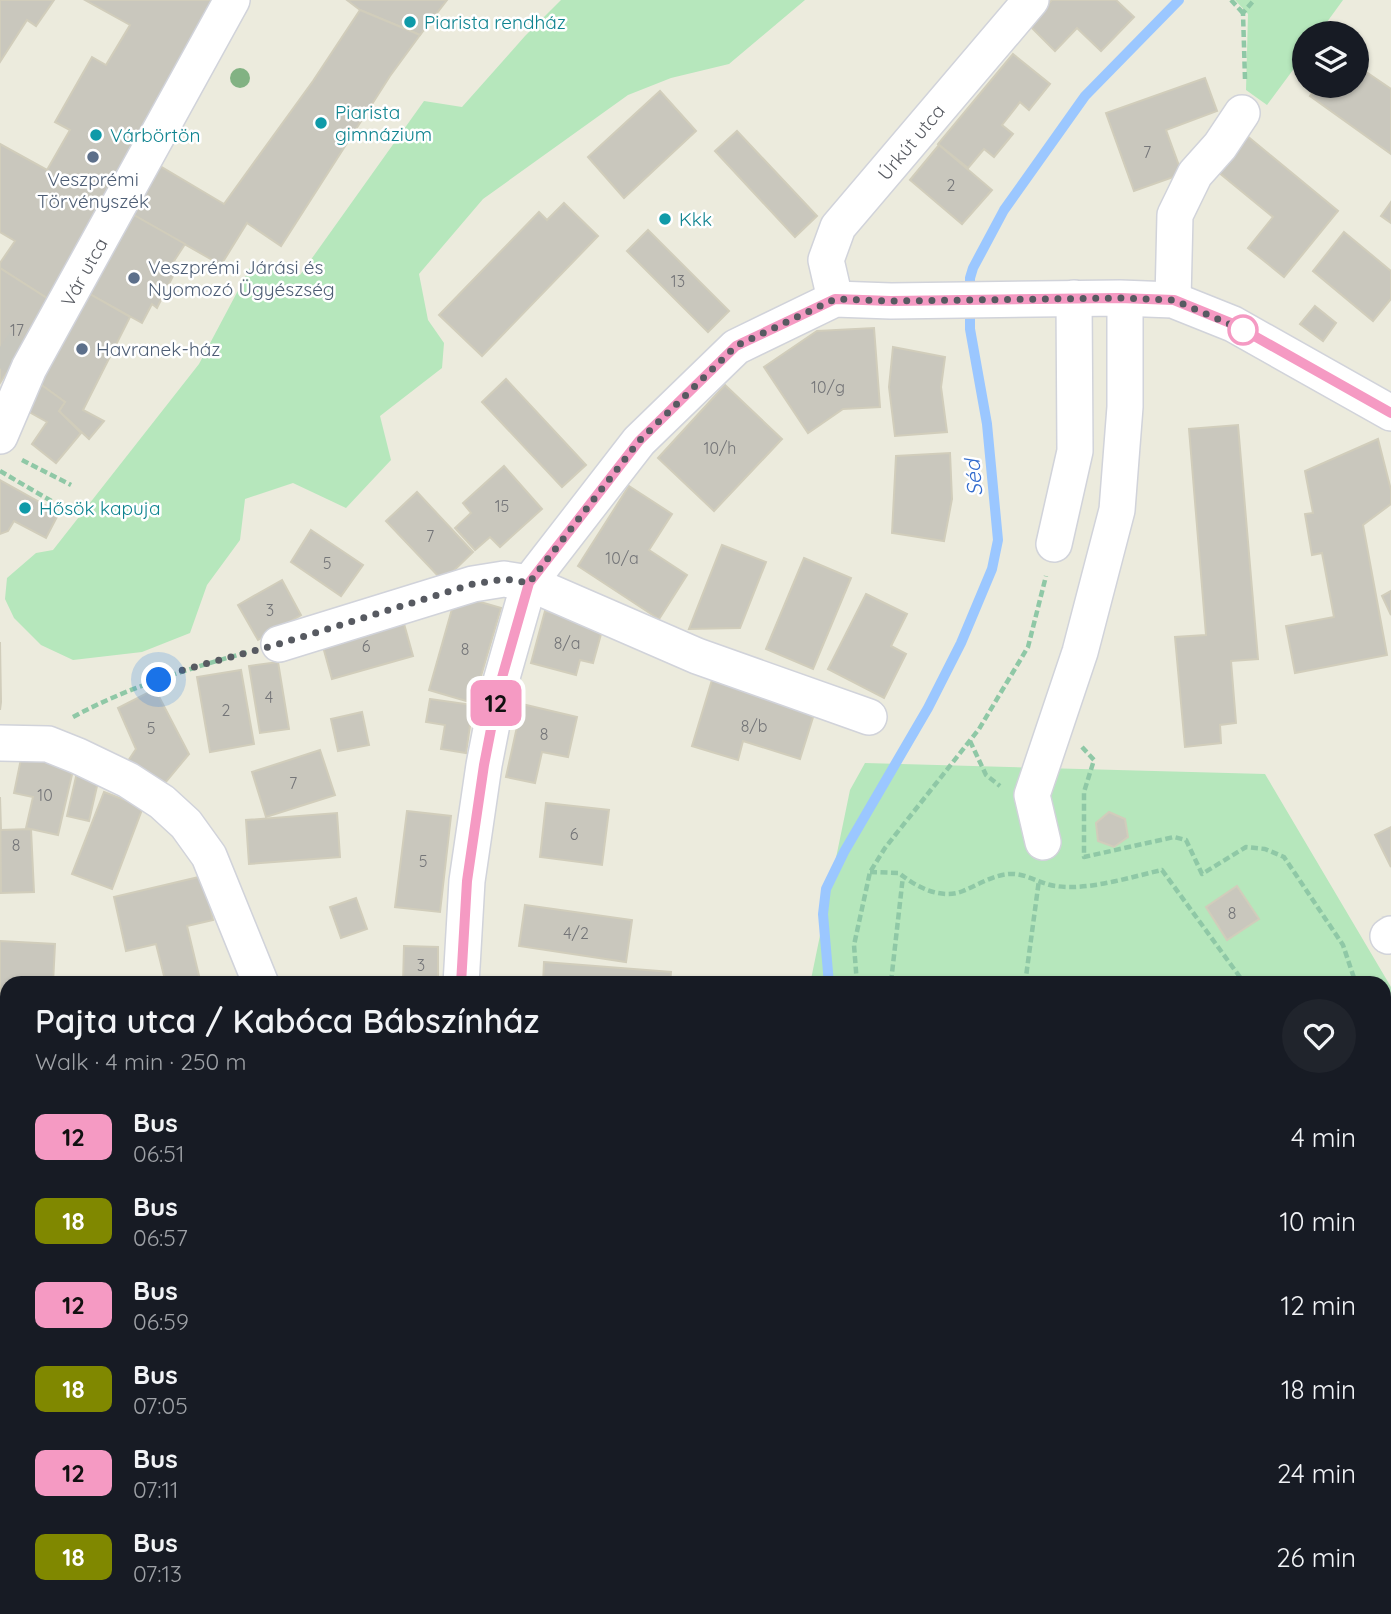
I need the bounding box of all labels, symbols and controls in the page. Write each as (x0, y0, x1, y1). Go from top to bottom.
place label: Piarista rendház (424, 10, 566, 34)
marker: Piarista rendház (402, 14, 418, 30)
map controls (1292, 21, 1369, 98)
button: layers (1292, 21, 1369, 98)
street label: Úrkút utca (872, 99, 950, 185)
place label: Piarista gimnázium (335, 100, 432, 146)
marker: Piarista gimnázium (313, 115, 329, 131)
place label: Várbörtön (110, 123, 200, 147)
marker: Várbörtön (88, 127, 104, 143)
house number: 7 (1143, 142, 1151, 162)
marker: Veszprémi Törvényszék (85, 149, 101, 165)
place label: Veszprémi Törvényszék (37, 167, 149, 213)
house number: 2 (947, 175, 956, 195)
place label: Kkk (679, 207, 712, 231)
marker: Kkk (657, 211, 673, 227)
street label: Vár utca (55, 233, 113, 311)
place label: Veszprémi Járási és Nyomozó Ügyészség (148, 255, 335, 301)
marker: Veszprémi Járási és Nyomozó Ügyészség (126, 270, 142, 286)
house number: 13 (671, 271, 685, 291)
unlabelled marker (1228, 315, 1258, 345)
house number: 17 (10, 320, 24, 340)
place label: Havranek-ház (96, 337, 220, 361)
marker: Havranek-ház (74, 341, 90, 357)
house number: 10/g (811, 377, 845, 397)
house number: 10/h (704, 438, 736, 458)
water label: Séd (958, 456, 988, 497)
place label: Hősök kapuja (39, 496, 160, 520)
house number: 15 (495, 496, 509, 516)
marker: Hősök kapuja (17, 500, 33, 516)
house number: 7 (426, 526, 434, 546)
house number: 10/a (605, 548, 639, 568)
house number: 5 (323, 553, 331, 573)
house number: 3 (266, 600, 274, 620)
house number: 8/a (554, 633, 580, 653)
house number: 6 (362, 636, 371, 656)
house number: 8 (461, 639, 469, 659)
your location (141, 662, 176, 697)
line badge: 12 (464, 680, 528, 726)
house number: 4 (265, 687, 273, 707)
text: 12 (485, 688, 508, 718)
house number: 2 (222, 700, 231, 720)
house number: 8/b (741, 716, 767, 736)
house number: 5 (147, 718, 155, 738)
house number: 8 (540, 724, 548, 744)
house number: 7 (289, 773, 297, 793)
house number: 10 (37, 785, 53, 805)
house number: 6 (570, 824, 579, 844)
house number: 8 (12, 835, 20, 855)
house number: 5 (419, 851, 427, 871)
house number: 8 (1228, 903, 1236, 923)
house number: 4/2 (563, 923, 589, 943)
house number: 3 (417, 955, 425, 975)
button: heart (1282, 999, 1356, 1073)
text: Pajta utca / Kabóca Bábszínház (35, 1000, 539, 1041)
text: Walk · 4 min · 250 m (35, 1047, 246, 1076)
text: Bus (133, 1106, 178, 1139)
text: 4 min (1291, 1121, 1356, 1154)
text: 12 (62, 1122, 85, 1152)
text: 06:51 (133, 1139, 184, 1168)
text: Bus (133, 1190, 178, 1223)
text: 10 min (1280, 1205, 1356, 1238)
text: 18 (62, 1206, 85, 1236)
text: 06:57 (133, 1223, 188, 1252)
text: Bus (133, 1274, 178, 1307)
text: 12 min (1281, 1289, 1356, 1322)
text: 12 (62, 1290, 85, 1320)
text: 06:59 (133, 1307, 189, 1336)
text: Bus (133, 1358, 178, 1391)
text: 18 min (1281, 1373, 1356, 1406)
text: 18 (62, 1374, 85, 1404)
text: 07:05 (133, 1391, 188, 1420)
text: Bus (133, 1442, 178, 1475)
text: 24 min (1277, 1457, 1356, 1490)
text: 12 (62, 1458, 85, 1488)
text: 07:11 (133, 1475, 179, 1504)
text: Bus (133, 1526, 178, 1559)
text: 26 min (1276, 1541, 1356, 1574)
text: 18 (62, 1542, 85, 1572)
text: 07:13 (133, 1559, 182, 1588)

